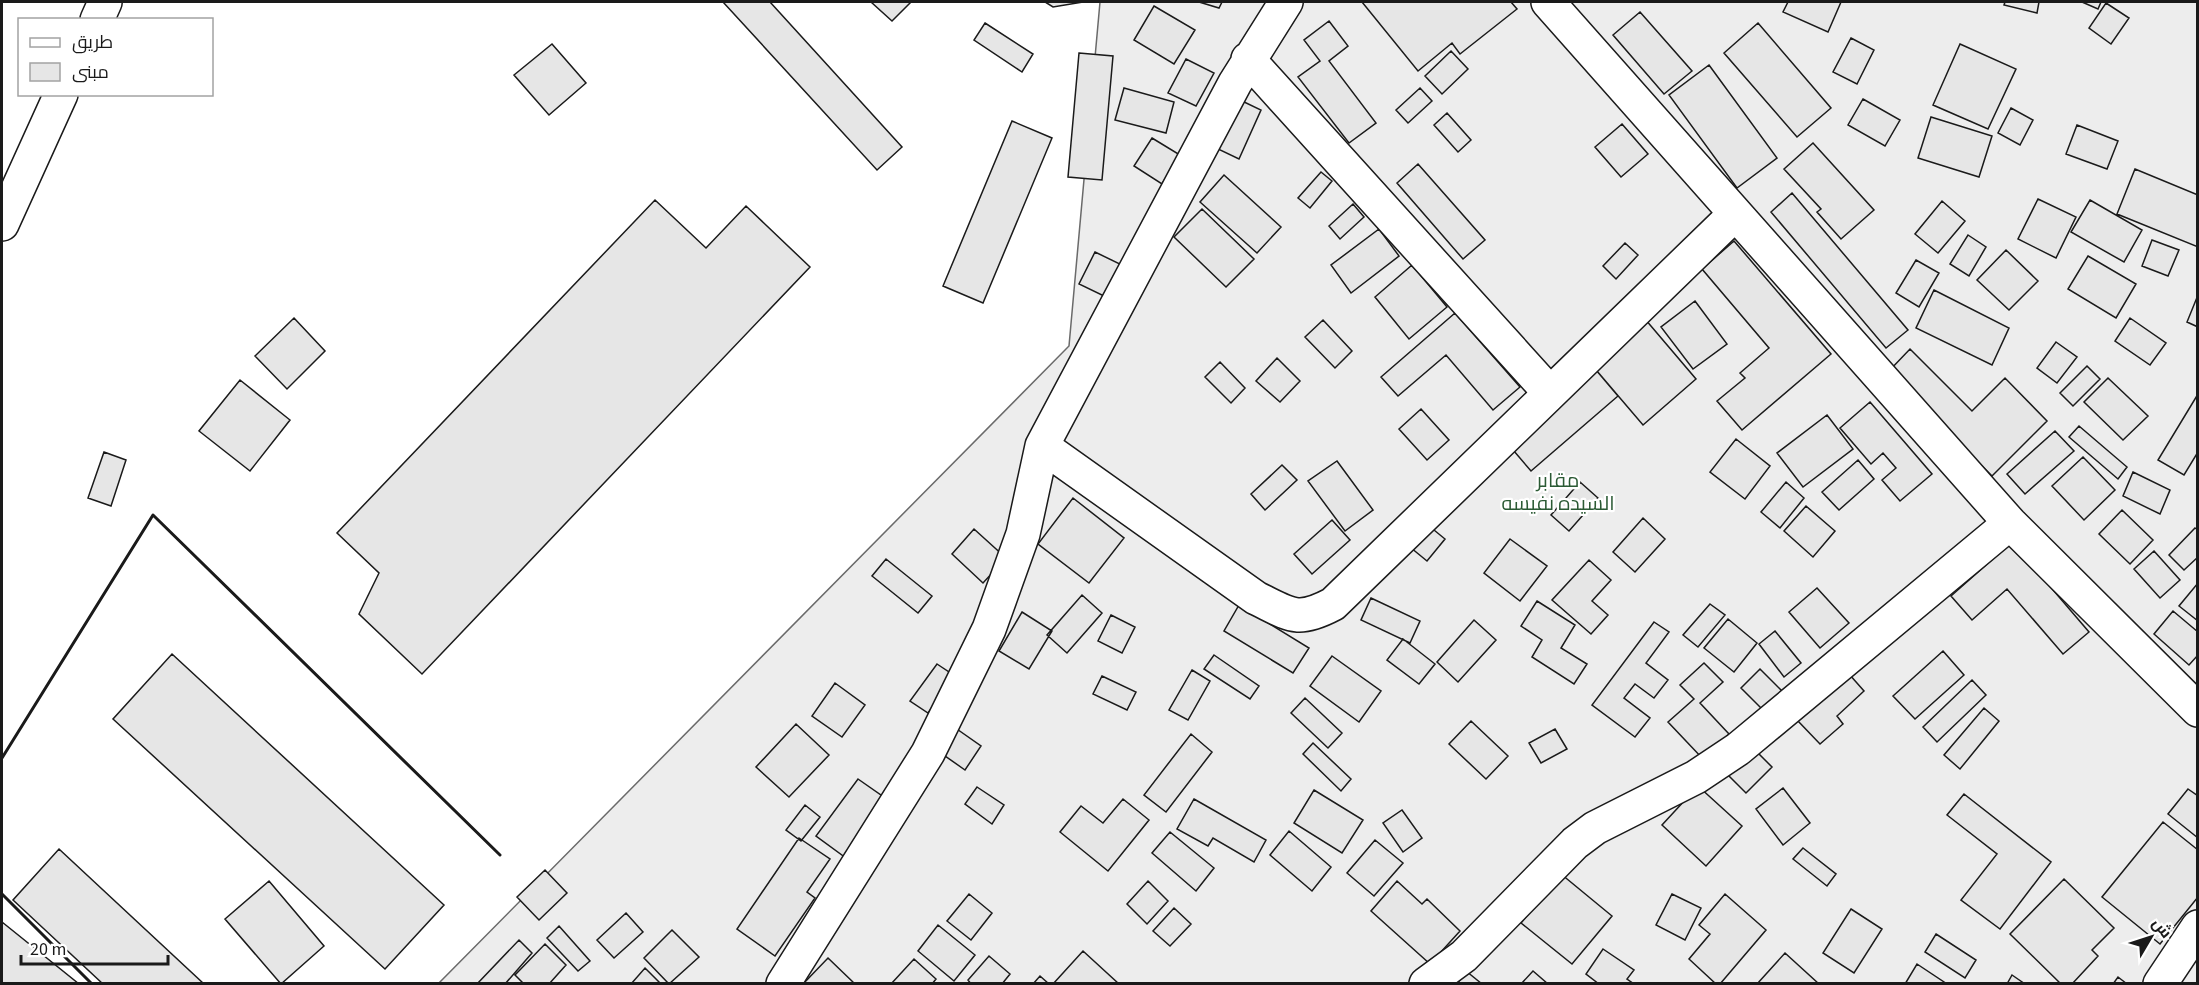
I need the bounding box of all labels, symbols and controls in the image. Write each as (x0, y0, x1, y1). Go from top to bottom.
legend (18, 18, 213, 96)
text: طريق (72, 30, 113, 55)
text: مبنى (72, 60, 109, 85)
park label: مقابر السيده نفيسه (1501, 467, 1615, 518)
north arrow (2121, 907, 2181, 967)
text: ش (2147, 913, 2177, 943)
scale bar (21, 928, 168, 966)
text: 20 m (30, 937, 66, 962)

